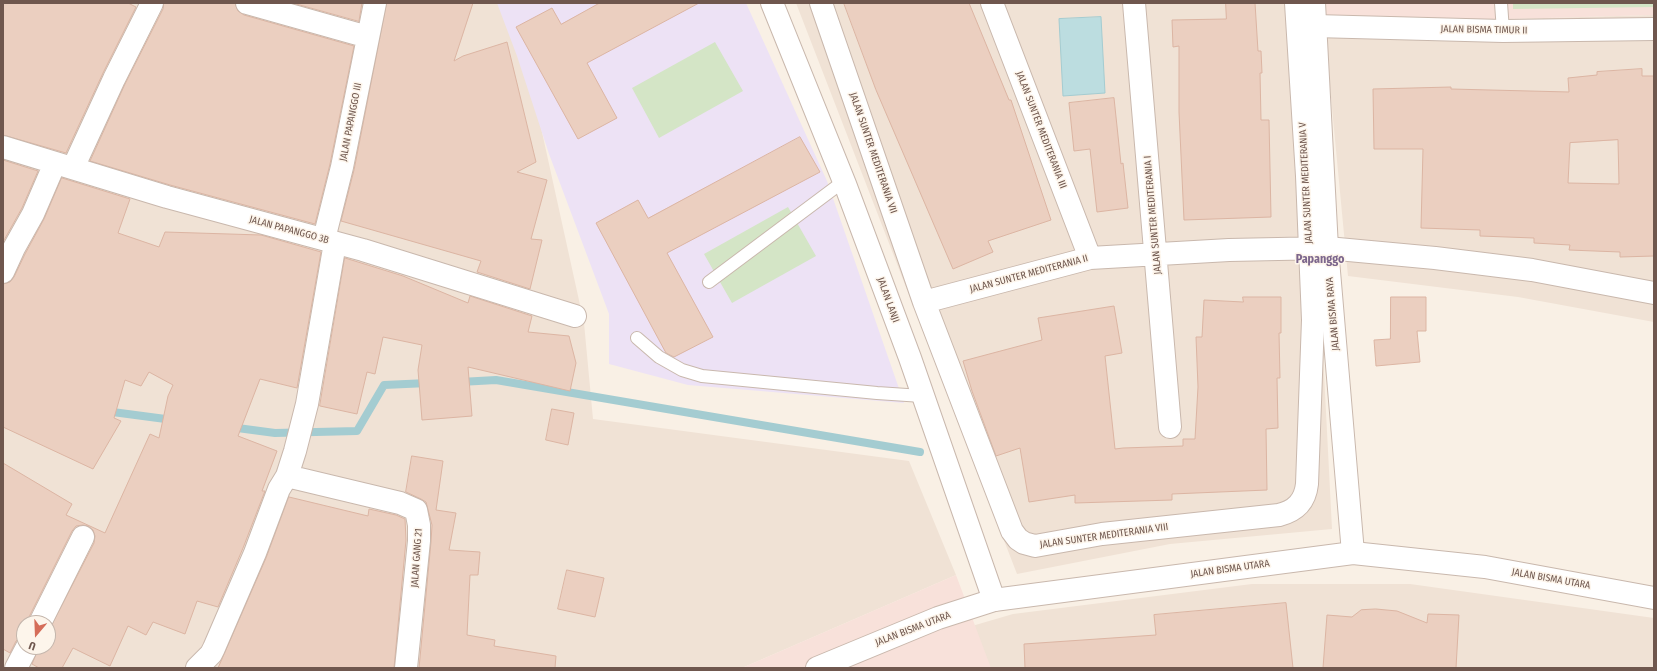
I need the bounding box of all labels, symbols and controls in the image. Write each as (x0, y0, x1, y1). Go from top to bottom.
street label: JALAN BISMA TIMUR II (1440, 23, 1528, 37)
street label: JALAN SUNTER MEDITERANIA III (1013, 70, 1069, 190)
street label: JALAN PAPANGGO III (337, 82, 365, 162)
street label: JALAN SUNTER MEDITERANIA VII (847, 91, 899, 215)
street label: JALAN SUNTER MEDITERANIA V (1297, 122, 1315, 244)
street label: JALAN SUNTER MEDITERANIA I (1142, 155, 1164, 275)
street label: JALAN PAPANGGO 3B (248, 214, 330, 246)
street label: JALAN SUNTER MEDITERANIA II (969, 252, 1089, 296)
district label: Papanggo (1296, 253, 1344, 267)
street label: JALAN LANJI (874, 276, 902, 324)
street label: JALAN BISMA RAYA (1324, 277, 1342, 351)
street label: JALAN SUNTER MEDITERANIA VIII (1039, 521, 1169, 551)
street label: JALAN GANG 21 (409, 528, 425, 588)
street label: JALAN BISMA UTARA (1190, 558, 1270, 580)
street label: JALAN BISMA UTARA (1511, 566, 1591, 592)
street label: JALAN BISMA UTARA (874, 609, 952, 649)
north arrow (16, 615, 56, 655)
text: U (27, 639, 37, 653)

